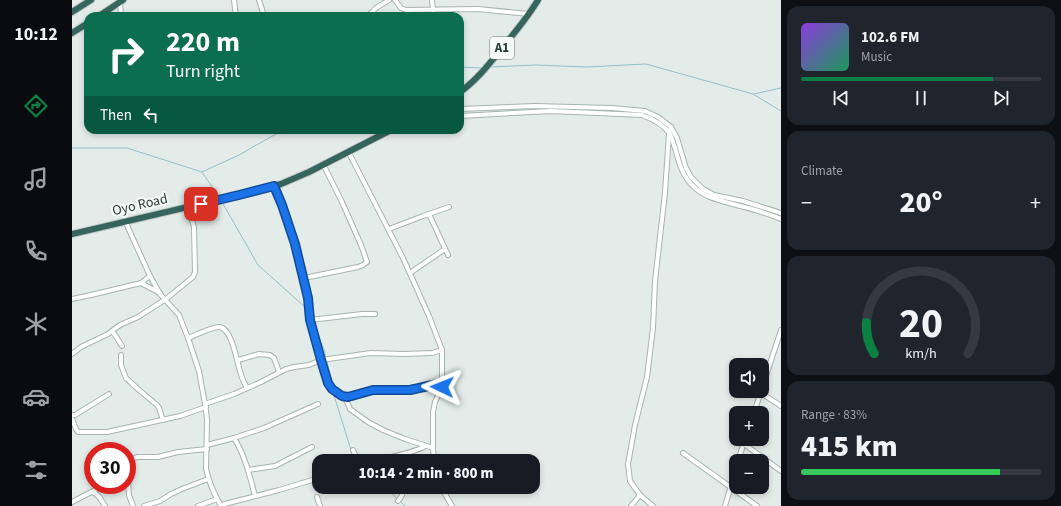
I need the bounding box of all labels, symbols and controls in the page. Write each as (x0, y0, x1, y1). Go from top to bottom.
text: 10:12 (14, 22, 58, 47)
text: 220 m (166, 22, 240, 62)
text: 102.6 FM (861, 27, 919, 48)
icon: right (100, 28, 152, 80)
road number: A1 (490, 37, 514, 59)
text: Music (861, 48, 892, 66)
text: Turn right (166, 59, 240, 84)
icon: previous (830, 87, 852, 109)
icon: pause (910, 87, 932, 109)
icon: next (990, 87, 1012, 109)
icon: directions (22, 92, 50, 120)
icon: left (140, 104, 162, 126)
text: Then (100, 105, 132, 126)
text: Climate (801, 162, 843, 180)
icon: music (22, 165, 50, 193)
text: 20° (899, 181, 943, 224)
pin (184, 187, 218, 221)
text: − (801, 187, 812, 219)
text: + (1030, 187, 1041, 219)
street label: Oyo Road (110, 189, 170, 221)
icon: arrive (190, 193, 212, 215)
icon: phone (22, 237, 50, 265)
text: 20 (899, 293, 943, 353)
icon: climate (22, 310, 50, 338)
text: km/h (905, 342, 937, 363)
map controls (729, 358, 769, 494)
button: sound (729, 358, 769, 398)
position arrow (421, 366, 463, 408)
icon: car (22, 383, 50, 411)
button: + (729, 406, 769, 446)
text: Range · 83% (801, 406, 867, 424)
text: 415 km (801, 425, 898, 468)
speed limit sign: 30 (84, 442, 136, 494)
button: − (729, 454, 769, 494)
icon: filters (22, 456, 50, 484)
text: 10:14 · 2 min · 800 m (359, 463, 493, 484)

